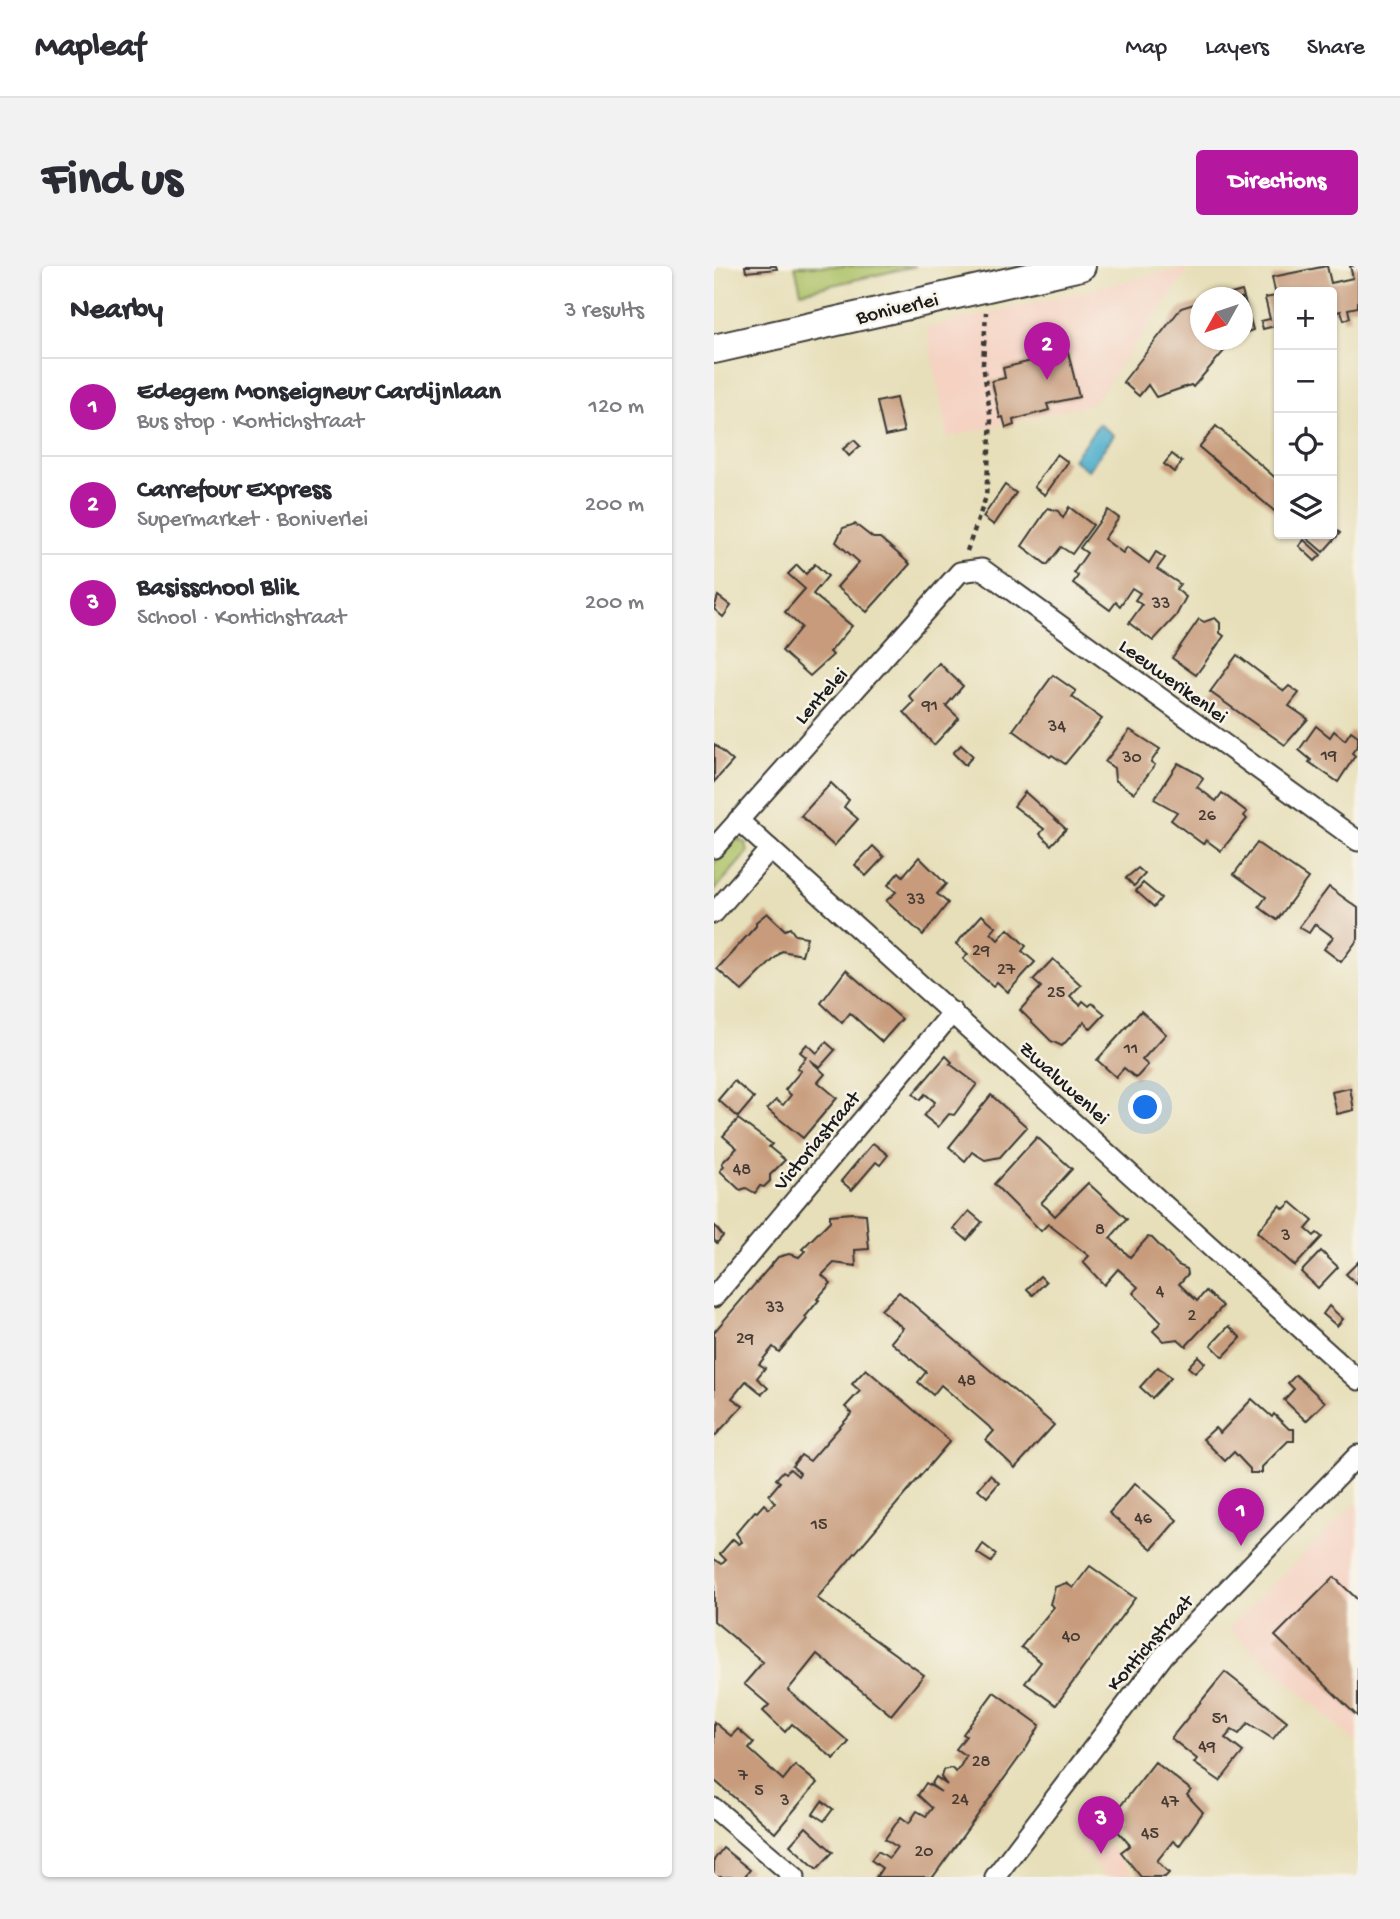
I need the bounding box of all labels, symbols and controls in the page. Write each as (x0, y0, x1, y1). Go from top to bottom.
text: Mapleaf (35, 29, 145, 67)
text: Map (1125, 34, 1167, 63)
text: Layers (1205, 34, 1269, 63)
text: Share (1307, 34, 1365, 63)
button: Directions (1196, 150, 1358, 215)
text: Find us (42, 153, 182, 211)
north arrow (1190, 287, 1253, 350)
map controls (1274, 287, 1337, 539)
button: + (1274, 287, 1337, 350)
street label: Boniverlei (853, 289, 941, 332)
text: Nearby (70, 294, 163, 329)
text: 3 results (564, 298, 644, 325)
pin: 2 (1024, 322, 1070, 380)
button: − (1274, 350, 1337, 413)
text: Edegem Monseigneur Cardijnlaan (137, 378, 501, 409)
text: 1 (88, 394, 98, 421)
text: 120 m (589, 394, 644, 421)
text: Bus stop · Kontichstraat (137, 409, 364, 436)
button: locate (1274, 413, 1337, 476)
text: Carrefour Express (137, 476, 331, 507)
button: layers (1274, 476, 1337, 539)
text: 2 (87, 492, 99, 519)
text: 200 m (585, 492, 644, 519)
text: Supermarket · Boniverlei (137, 507, 368, 534)
text: Basisschool Blik (137, 574, 297, 605)
text: 3 (87, 590, 99, 617)
text: 200 m (585, 590, 644, 617)
house number: 33 (1151, 594, 1170, 615)
text: School · Kontichstraat (137, 605, 346, 632)
street label: Leeuwerikenlei (1113, 635, 1231, 731)
street label: Lentelei (791, 664, 855, 731)
house number: 91 (921, 696, 938, 717)
house number: 34 (1047, 717, 1066, 738)
house number: 19 (1320, 746, 1337, 767)
house number: 30 (1121, 748, 1142, 769)
house number: 26 (1198, 806, 1217, 827)
house number: 33 (906, 890, 925, 911)
house number: 29 (972, 941, 990, 962)
house number: 27 (997, 960, 1016, 981)
house number: 25 (1047, 983, 1065, 1004)
street label: Zwaluwenlei (1012, 1037, 1113, 1132)
house number: 11 (1123, 1039, 1138, 1060)
street label: Victoriastraat (769, 1086, 869, 1198)
your location (1128, 1090, 1162, 1124)
house number: 48 (733, 1160, 751, 1181)
house number: 8 (1095, 1220, 1105, 1241)
house number: 3 (1280, 1226, 1291, 1247)
house number: 4 (1156, 1282, 1165, 1303)
house number: 33 (765, 1298, 784, 1319)
house number: 2 (1188, 1306, 1197, 1327)
house number: 29 (736, 1329, 754, 1350)
house number: 48 (958, 1371, 976, 1392)
pin: 1 (1218, 1488, 1264, 1546)
house number: 46 (1134, 1509, 1153, 1530)
house number: 15 (810, 1515, 827, 1536)
street label: Kontichstraat (1103, 1589, 1202, 1698)
house number: 40 (1062, 1627, 1080, 1648)
house number: 51 (1212, 1709, 1228, 1730)
house number: 49 (1198, 1737, 1216, 1758)
house number: 28 (972, 1752, 990, 1773)
house number: 7 (737, 1766, 748, 1787)
house number: 5 (754, 1781, 764, 1802)
house number: 24 (951, 1790, 969, 1811)
house number: 3 (779, 1791, 790, 1812)
house number: 47 (1161, 1792, 1180, 1813)
pin: 3 (1078, 1796, 1124, 1854)
house number: 45 (1141, 1824, 1159, 1845)
house number: 20 (914, 1842, 934, 1863)

